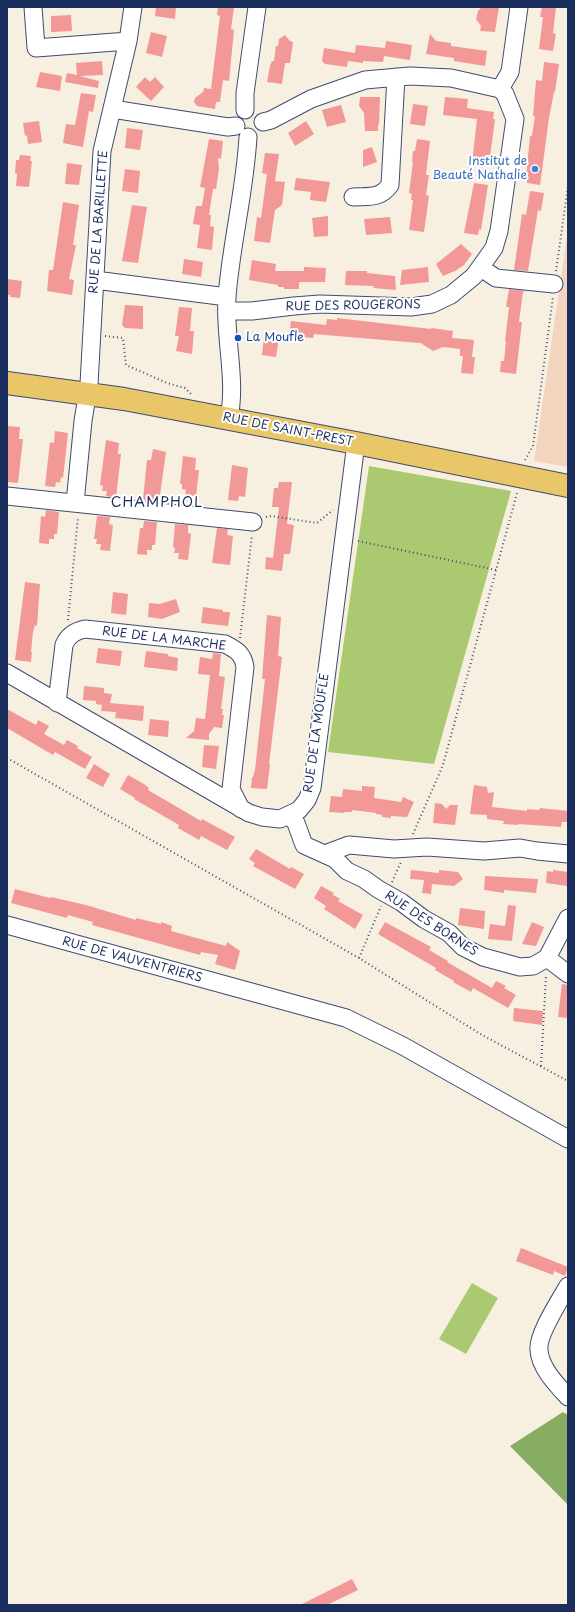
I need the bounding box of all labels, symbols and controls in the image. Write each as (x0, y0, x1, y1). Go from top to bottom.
street label: RUE DE LA BARILLETTE (87, 150, 111, 294)
place label: Institut de Beauté Nathalie (432, 155, 527, 183)
marker: Institut de Beauté Nathalie (530, 164, 540, 174)
street label: RUE DES ROUGERONS (285, 298, 421, 314)
place label: La Moufle (246, 331, 304, 345)
marker: La Moufle (233, 333, 243, 343)
street label: RUE DE SAINT-PREST (221, 410, 355, 450)
district label: CHAMPHOL (111, 495, 203, 511)
street label: RUE DE LA MARCHE (101, 624, 227, 654)
street label: RUE DE LA MOUFLE (301, 672, 333, 794)
street label: RUE DES BORNES (382, 889, 480, 959)
street label: RUE DE VAUVENTRIERS (60, 934, 204, 986)

